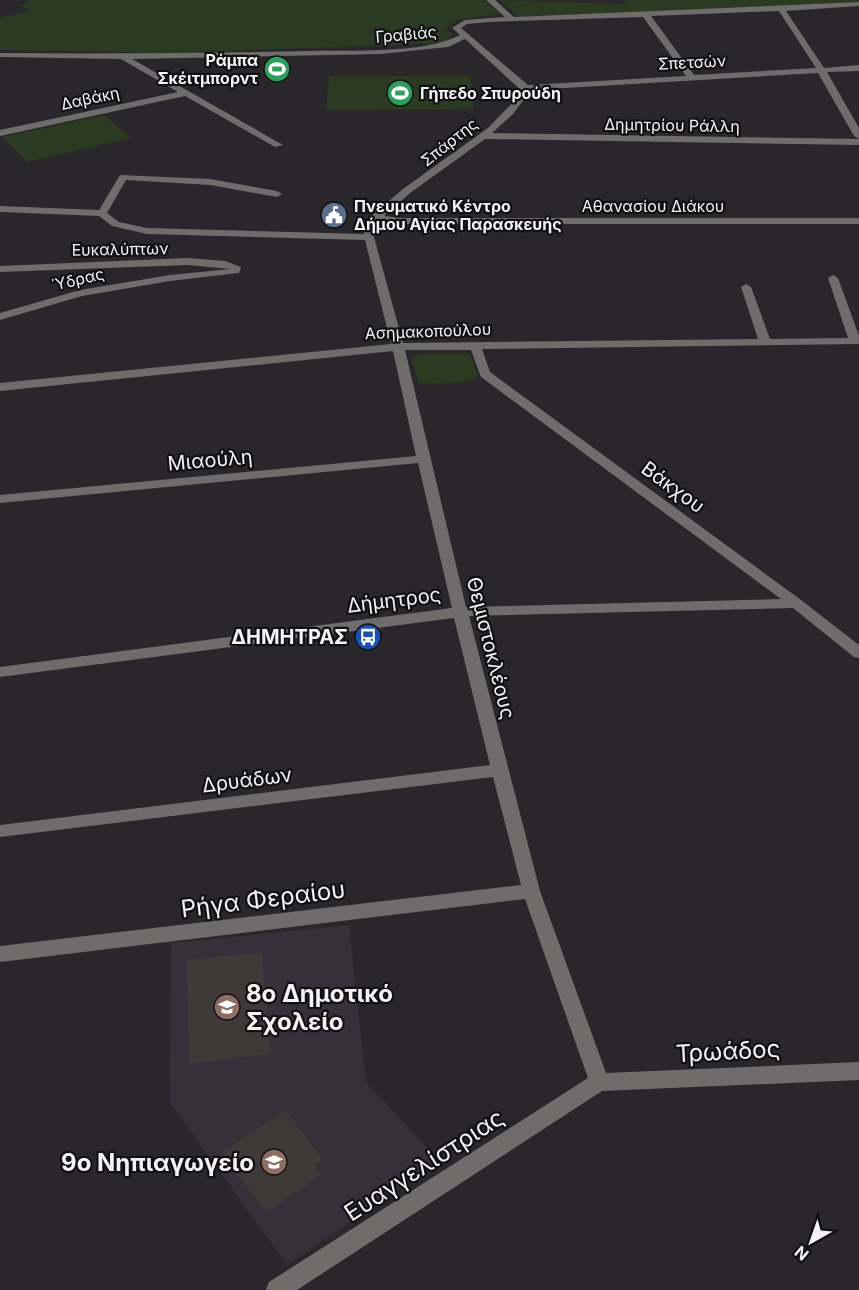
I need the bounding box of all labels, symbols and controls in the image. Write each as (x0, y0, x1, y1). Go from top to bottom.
street label: Γραβιάς (375, 21, 437, 47)
place label: Ράμπα Σκέιτμπορντ (157, 50, 258, 88)
street label: Σπετσών (657, 50, 727, 74)
sports icon: Ράμπα Σκέιτμπορντ (262, 54, 292, 84)
sports icon: Γήπεδο Σπυρούδη (385, 78, 415, 108)
street label: Δαβάκη (59, 82, 121, 114)
place label: Γήπεδο Σπυρούδη (420, 83, 561, 103)
street label: Σπάρτης (417, 114, 481, 170)
street label: Δημητρίου Ράλλη (604, 114, 740, 136)
place label: Πνευματικό Κέντρο Δήμου Αγίας Παρασκευής (354, 196, 562, 234)
street label: Αθανασίου Διάκου (582, 196, 724, 216)
public building icon: Πνευματικό Κέντρο Δήμου Αγίας Παρασκευής (319, 200, 349, 230)
street label: Ευκαλύπτων (71, 238, 169, 260)
street label: Ύδρας (50, 263, 106, 295)
street label: Ασημακοπούλου (364, 319, 492, 343)
street label: Μιαούλη (167, 444, 253, 476)
street label: Βάκχου (637, 456, 709, 518)
street label: Θεμιστοκλέους (462, 574, 520, 722)
street label: Δήμητρος (346, 582, 442, 618)
bus stop icon: ΔΗΜΗΤΡΑΣ (353, 622, 383, 652)
place label: ΔΗΜΗΤΡΑΣ (231, 625, 348, 649)
street label: Δρυάδων (201, 763, 294, 797)
street label: Ρήγα Φεραίου (179, 875, 347, 923)
place label: 8ο Δημοτικό Σχολείο (246, 979, 393, 1036)
school or university icon: 8ο Δημοτικό Σχολείο (212, 992, 242, 1022)
street label: Τρωάδος (675, 1034, 781, 1068)
street label: Ευαγγελίστριας (339, 1103, 509, 1227)
school or university icon: 9ο Νηπιαγωγείο (259, 1147, 289, 1177)
place label: 9ο Νηπιαγωγείο (61, 1148, 254, 1177)
north arrow (781, 1212, 841, 1272)
text: N (790, 1242, 812, 1265)

